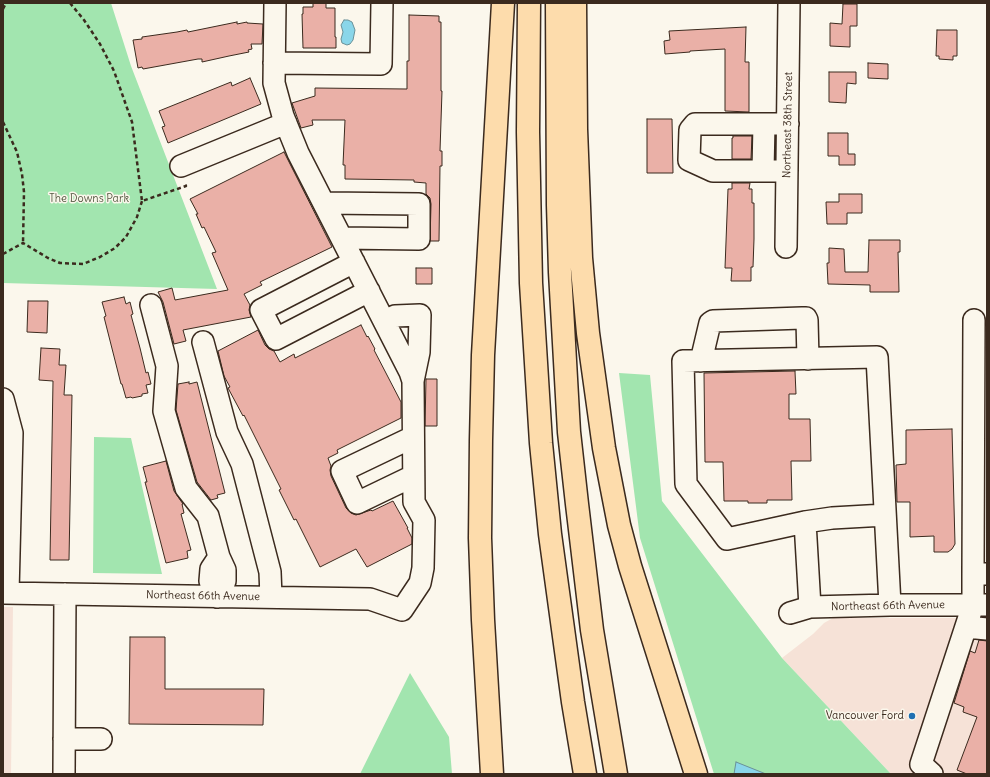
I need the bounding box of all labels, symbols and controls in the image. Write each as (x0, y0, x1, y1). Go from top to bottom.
street label: Northeast 38th Street (780, 72, 796, 178)
park label: The Downs Park (49, 192, 129, 206)
street label: Northeast 66th Avenue (146, 588, 260, 604)
street label: Northeast 66th Avenue (831, 598, 945, 614)
place label: Vancouver Ford (826, 709, 904, 723)
marker: Vancouver Ford (907, 711, 917, 721)

